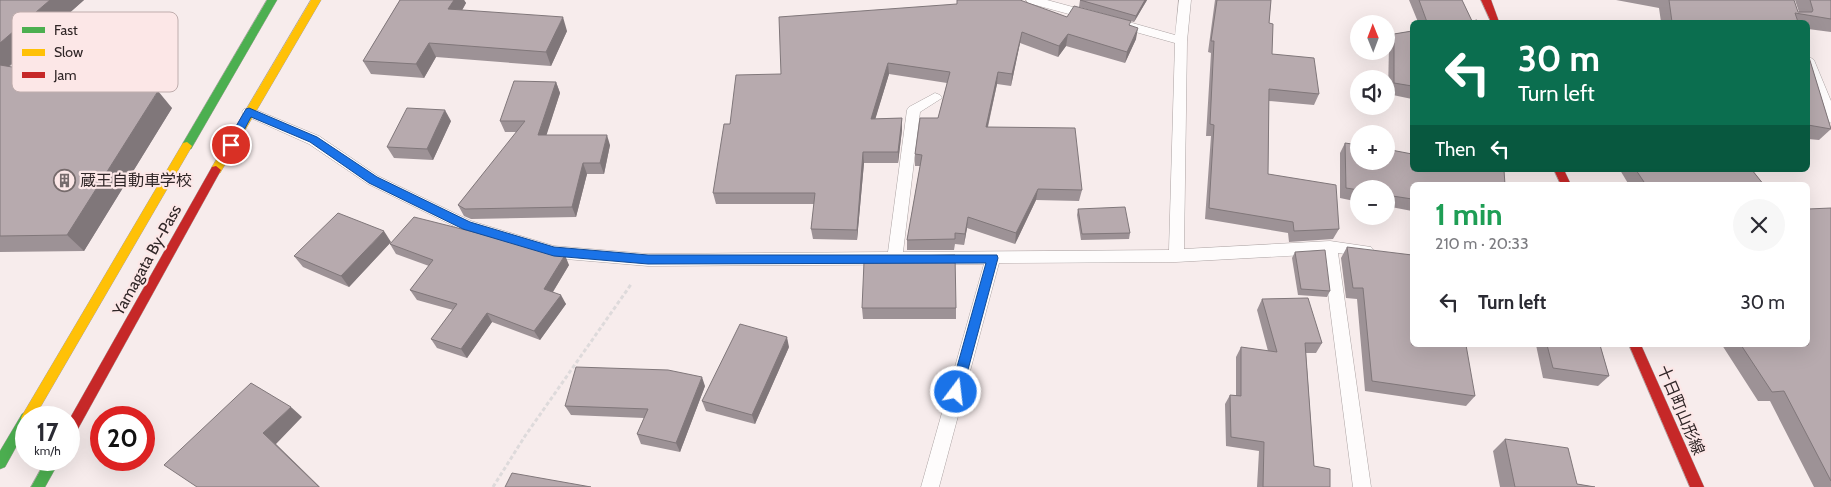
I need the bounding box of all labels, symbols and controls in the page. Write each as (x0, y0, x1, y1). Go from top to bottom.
legend (12, 12, 178, 92)
north arrow (1350, 15, 1395, 60)
map controls (1350, 15, 1395, 225)
text: Fast (54, 21, 78, 39)
text: 30 m (1518, 37, 1600, 80)
icon: left (1435, 40, 1500, 105)
text: Slow (54, 43, 83, 61)
text: Jam (53, 66, 76, 84)
button: sound (1350, 70, 1395, 115)
text: Turn left (1518, 80, 1595, 107)
pin (210, 124, 252, 166)
button: + (1350, 125, 1395, 170)
icon: arrive (217, 131, 245, 159)
icon: left (1486, 135, 1514, 163)
text: Then (1435, 138, 1476, 161)
building icon: 蔵王自動車学校 (52, 168, 76, 192)
place label: 蔵王自動車学校 (80, 171, 192, 190)
button: − (1350, 180, 1395, 225)
text: 1 min (1435, 196, 1503, 233)
button: close (1733, 199, 1785, 251)
street label: Yamagata By-Pass (108, 201, 185, 319)
text: 210 m · 20:33 (1435, 234, 1529, 253)
icon: left (1435, 288, 1463, 316)
text: Turn left (1478, 291, 1546, 314)
text: 30 m (1741, 291, 1785, 314)
street label: 十日町山形線 (1653, 362, 1709, 458)
position arrow (929, 365, 981, 417)
speed limit sign: 20 (90, 406, 155, 471)
text: 17 (37, 417, 58, 447)
text: km/h (34, 443, 61, 458)

